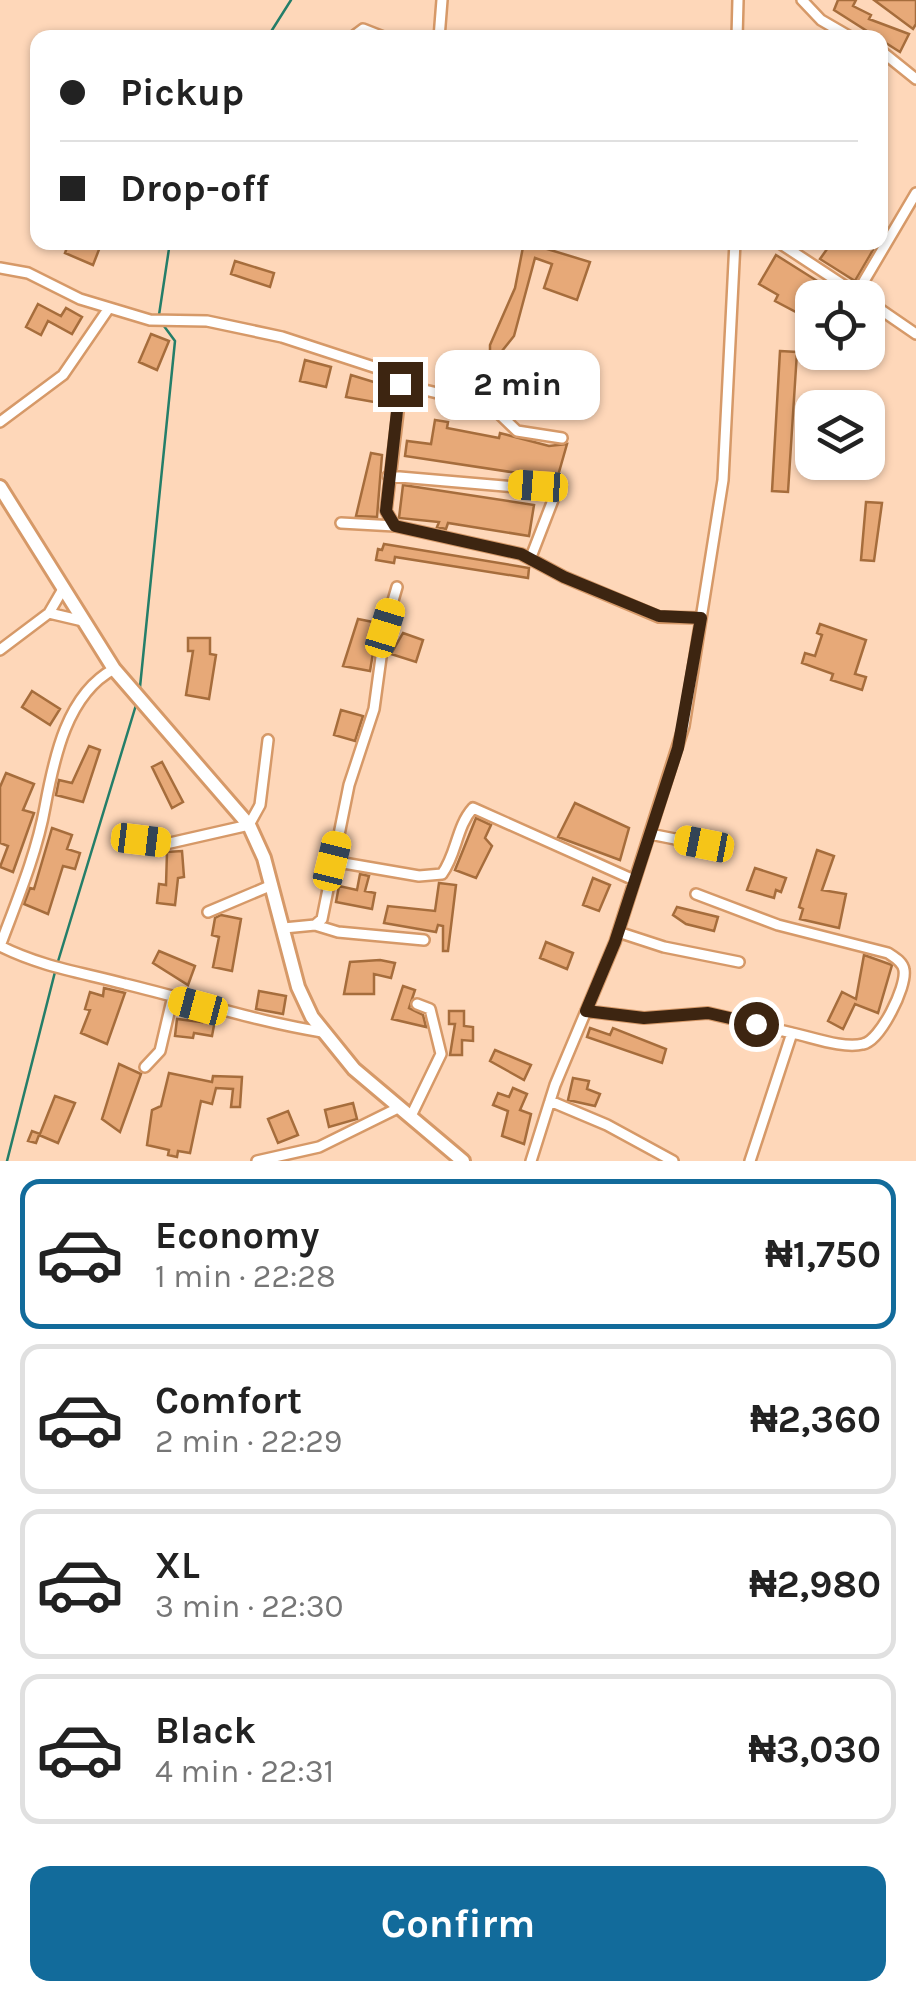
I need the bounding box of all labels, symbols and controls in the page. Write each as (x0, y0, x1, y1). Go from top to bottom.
text: Pickup (120, 70, 244, 115)
text: Drop-off (120, 166, 269, 211)
map controls (795, 280, 885, 480)
button: locate (795, 280, 885, 370)
callout: 2 min (435, 349, 600, 419)
route end (378, 362, 423, 407)
text: 2 min (473, 366, 562, 403)
button: layers (795, 390, 885, 480)
car (507, 469, 569, 503)
car (362, 595, 408, 661)
car (109, 821, 173, 859)
car (672, 824, 736, 864)
car (310, 828, 354, 894)
car (165, 984, 231, 1028)
route start (734, 1002, 779, 1047)
icon: car (35, 1209, 125, 1299)
text: Economy (155, 1213, 319, 1258)
text: ₦1,750 (765, 1232, 881, 1277)
text: 1 min · 22:28 (155, 1258, 336, 1295)
icon: car (35, 1374, 125, 1464)
text: Comfort (155, 1378, 302, 1423)
text: ₦2,360 (750, 1397, 881, 1442)
text: 2 min · 22:29 (155, 1423, 342, 1460)
icon: car (35, 1539, 125, 1629)
text: XL (155, 1543, 200, 1588)
text: ₦2,980 (749, 1562, 881, 1607)
text: 3 min · 22:30 (155, 1588, 344, 1625)
icon: car (35, 1704, 125, 1794)
text: Black (155, 1708, 256, 1753)
text: ₦3,030 (749, 1727, 881, 1772)
text: 4 min · 22:31 (155, 1753, 334, 1790)
button: Confirm (30, 1866, 886, 1981)

